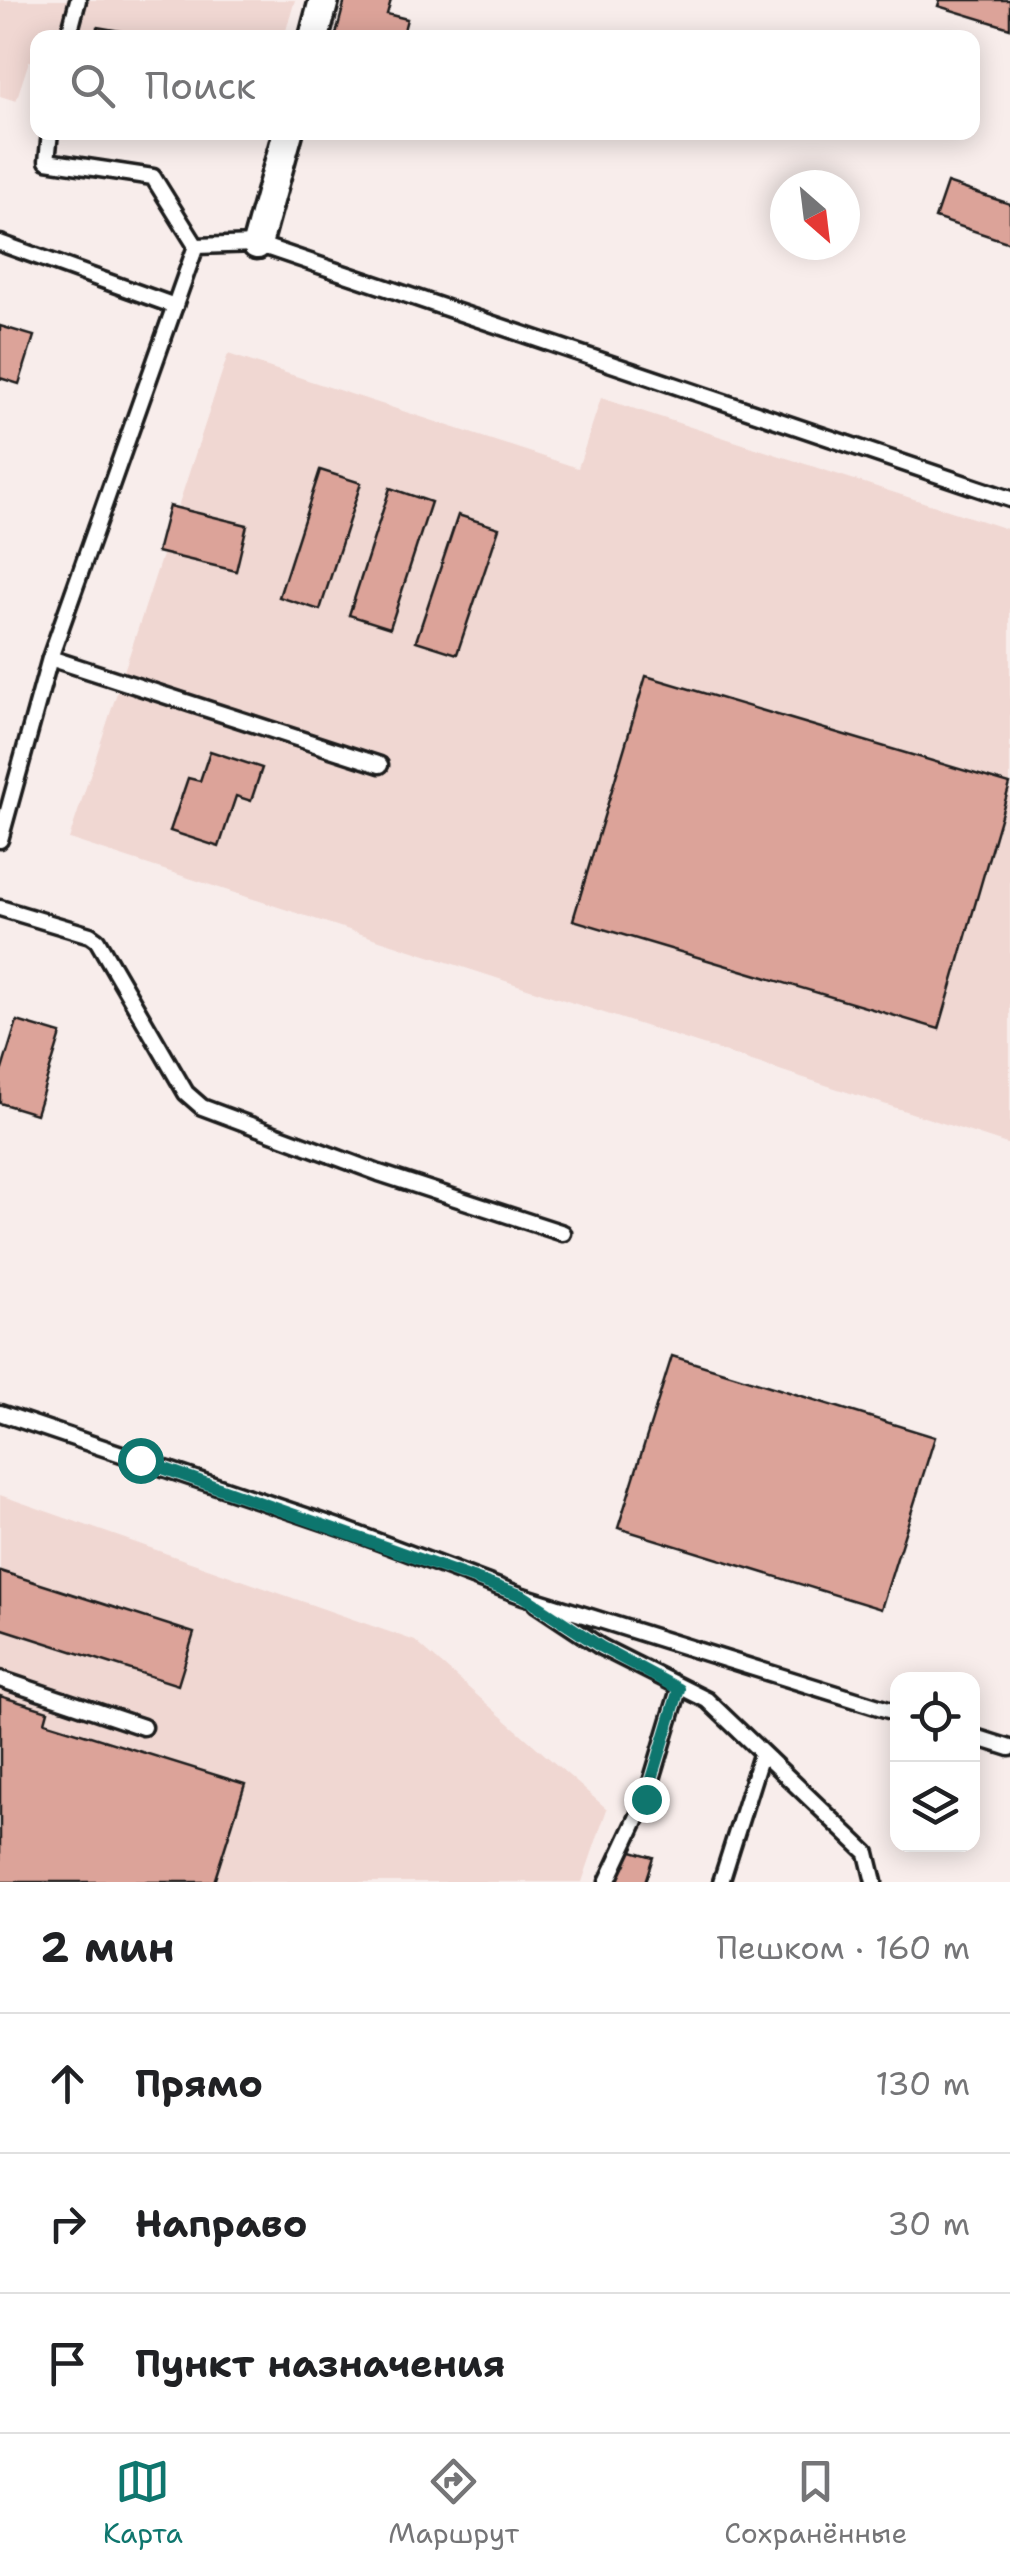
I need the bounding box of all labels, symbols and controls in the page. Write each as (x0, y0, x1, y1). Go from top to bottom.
search box (30, 30, 980, 140)
icon: search (65, 58, 120, 113)
text: Поиск (145, 60, 256, 111)
north arrow (770, 170, 860, 260)
route start (118, 1438, 164, 1484)
map controls (890, 1672, 980, 1852)
button: locate (890, 1672, 980, 1762)
button: layers (890, 1762, 980, 1852)
route end (624, 1777, 670, 1823)
text: 2 мин (40, 1919, 175, 1975)
text: Пешком · 160 m (717, 1926, 970, 1969)
icon: ahead (40, 2056, 95, 2111)
text: Прямо (135, 2058, 263, 2109)
text: 130 m (875, 2062, 970, 2105)
icon: right (40, 2196, 95, 2251)
text: Направо (135, 2198, 308, 2249)
text: 30 m (887, 2202, 970, 2245)
icon: arrive (40, 2336, 95, 2391)
text: Пункт назначения (135, 2338, 505, 2389)
tab: Карта (103, 2454, 183, 2552)
tab: Маршрут (388, 2454, 519, 2552)
tab: Сохранённые (724, 2454, 907, 2552)

